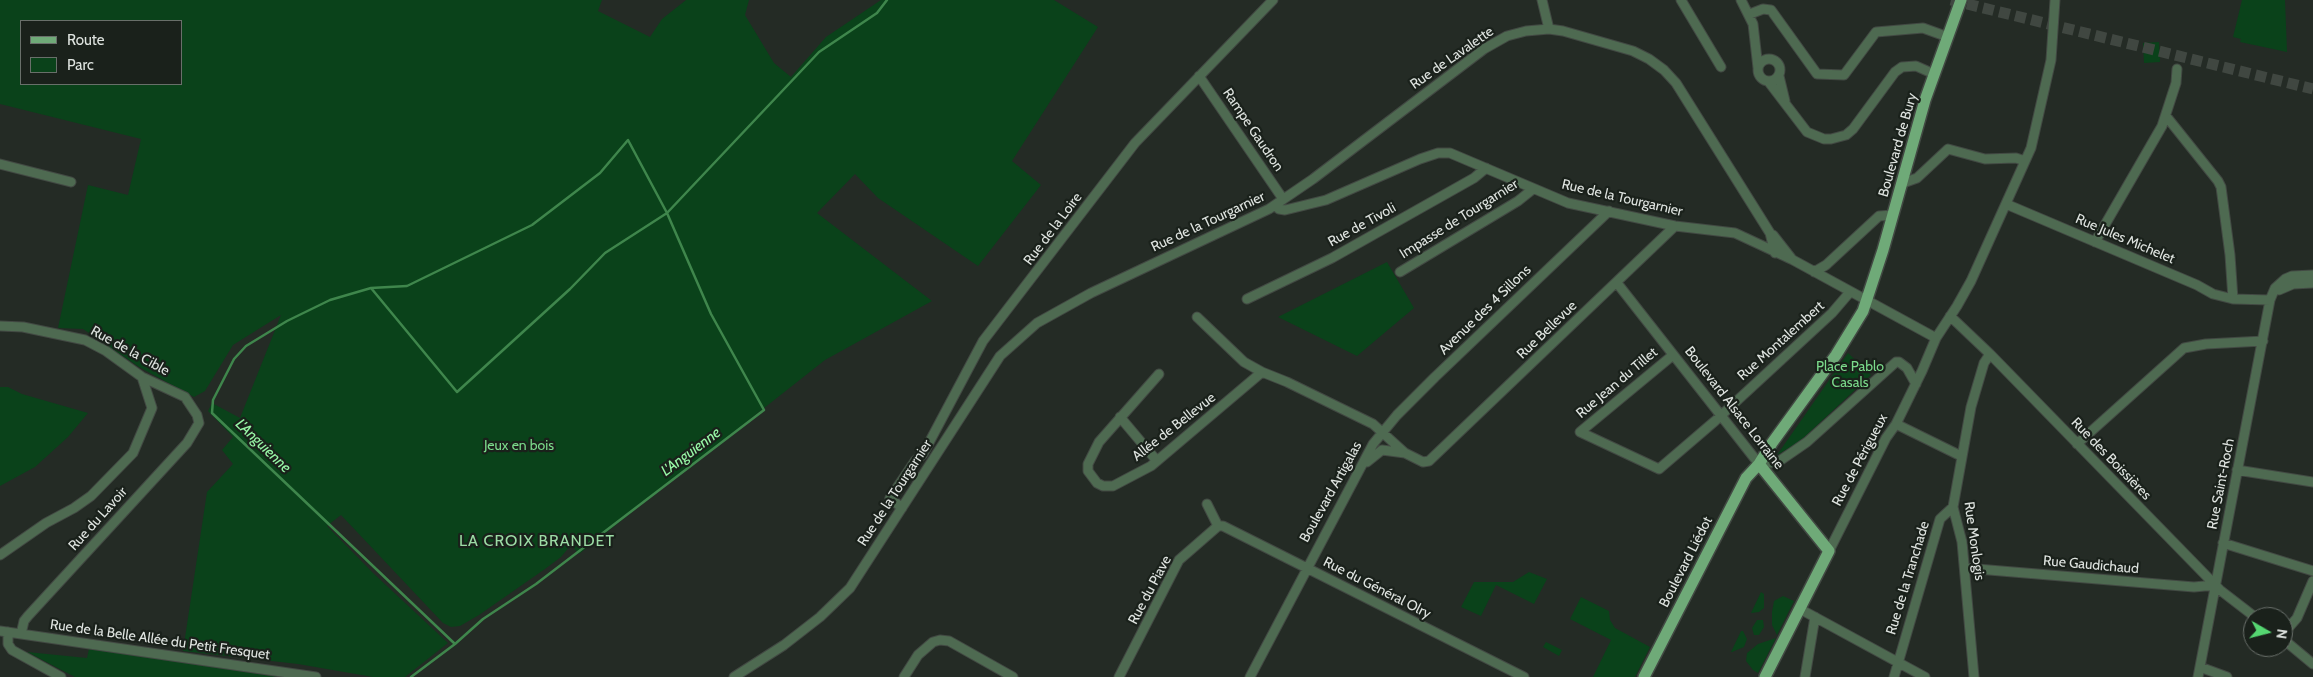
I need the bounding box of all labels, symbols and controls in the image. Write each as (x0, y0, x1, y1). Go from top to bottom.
legend (20, 20, 182, 85)
street label: Rue de Lavalette (1407, 23, 1497, 93)
text: Route (67, 31, 105, 49)
text: Parc (67, 56, 94, 74)
street label: Rampe Gaudron (1219, 85, 1287, 175)
street label: Boulevard de Bury (1875, 91, 1921, 199)
street label: Impasse de Tourgarnier (1397, 176, 1521, 262)
street label: Rue de la Tourgarnier (1560, 176, 1684, 220)
street label: Rue de la Tourgarnier (1149, 188, 1267, 256)
street label: Rue de la Loire (1020, 190, 1086, 268)
street label: Rue de Tivoli (1325, 199, 1399, 251)
street label: Rue Jules Michelet (2073, 210, 2177, 268)
street label: Avenue des 4 Sillons (1435, 262, 1535, 358)
street label: Rue Bellevue (1514, 297, 1580, 363)
street label: Rue Montalembert (1734, 298, 1828, 384)
street label: Rue de la Cible (88, 322, 172, 380)
street label: Boulevard Alsace Lorraine (1681, 343, 1787, 473)
street label: Rue Jean du Tillet (1573, 344, 1661, 422)
park label: Place Pablo Casals (1816, 359, 1884, 392)
street label: Allée de Bellevue (1129, 389, 1219, 465)
street label: Rue de Périgueux (1829, 411, 1891, 509)
street label: Rue des Boissières (2068, 414, 2154, 504)
water label: L'Anguienne (232, 415, 294, 477)
water label: L'Anguienne (658, 424, 724, 480)
street label: Rue de la Tourgarnier (854, 437, 936, 549)
street label: Rue Saint-Roch (2204, 437, 2238, 531)
park label: Jeux en bois (484, 438, 554, 454)
street label: Boulevard Artigalas (1296, 439, 1366, 545)
street label: Rue du Lavoir (65, 484, 131, 554)
street label: Rue Monlogis (1960, 500, 1988, 582)
street label: Boulevard Liédot (1656, 514, 1716, 610)
street label: Rue de la Tranchade (1883, 519, 1933, 637)
district label: LA CROIX BRANDET (457, 531, 617, 551)
street label: Rue Gaudichaud (2043, 552, 2139, 578)
street label: Rue du Piave (1125, 553, 1175, 627)
street label: Rue du Général Olry (1320, 554, 1434, 622)
north arrow (2243, 607, 2293, 657)
street label: Rue de la Belle Allée du Petit Fresquet (49, 616, 271, 664)
text: N (2272, 628, 2291, 640)

